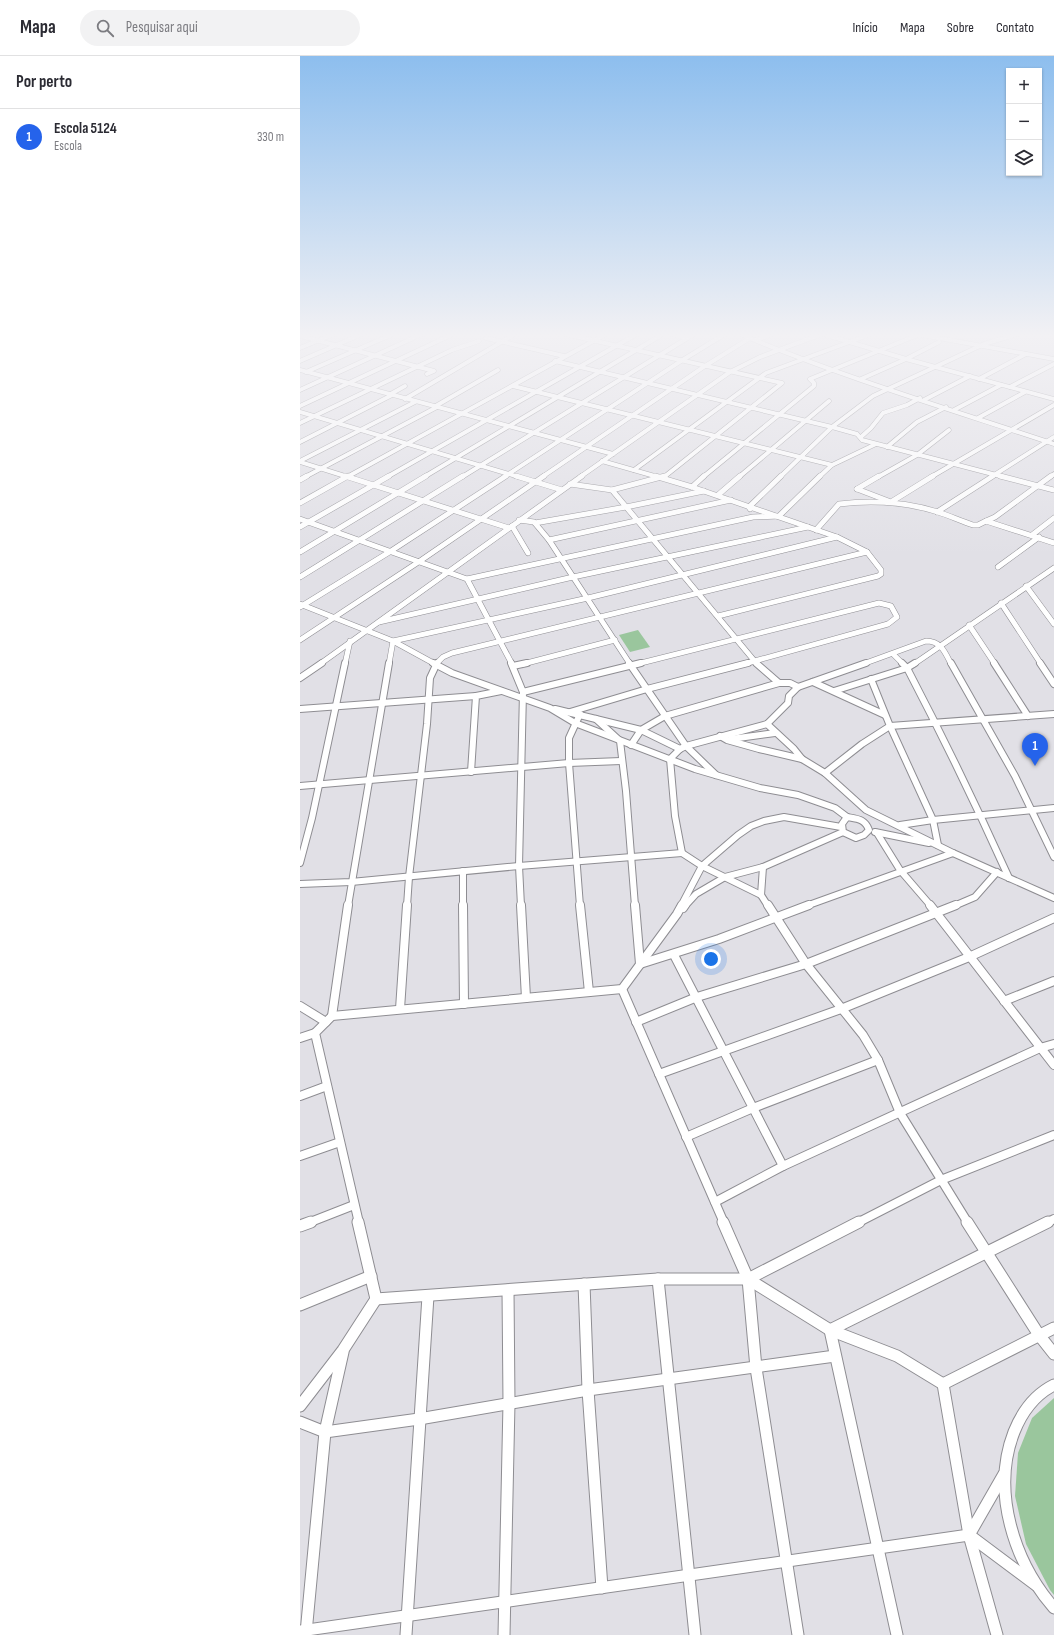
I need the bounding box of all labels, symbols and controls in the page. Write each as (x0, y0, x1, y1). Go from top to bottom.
search box (80, 10, 360, 46)
text: Mapa (20, 16, 56, 39)
icon: search (94, 17, 116, 39)
text: Pesquisar aqui (126, 18, 198, 37)
text: Início (852, 19, 878, 36)
text: Mapa (900, 19, 925, 36)
text: Sobre (947, 19, 974, 36)
text: Contato (996, 19, 1034, 36)
map controls (1006, 68, 1042, 176)
button: + (1006, 68, 1042, 104)
text: Por perto (16, 72, 72, 92)
button: − (1006, 104, 1042, 140)
text: Escola 5124 (54, 119, 117, 138)
text: 1 (26, 129, 32, 145)
text: 330 m (257, 129, 284, 145)
text: Escola (54, 138, 82, 154)
button: layers (1006, 140, 1042, 176)
pin: 1 (1022, 733, 1048, 766)
your location (701, 949, 721, 969)

